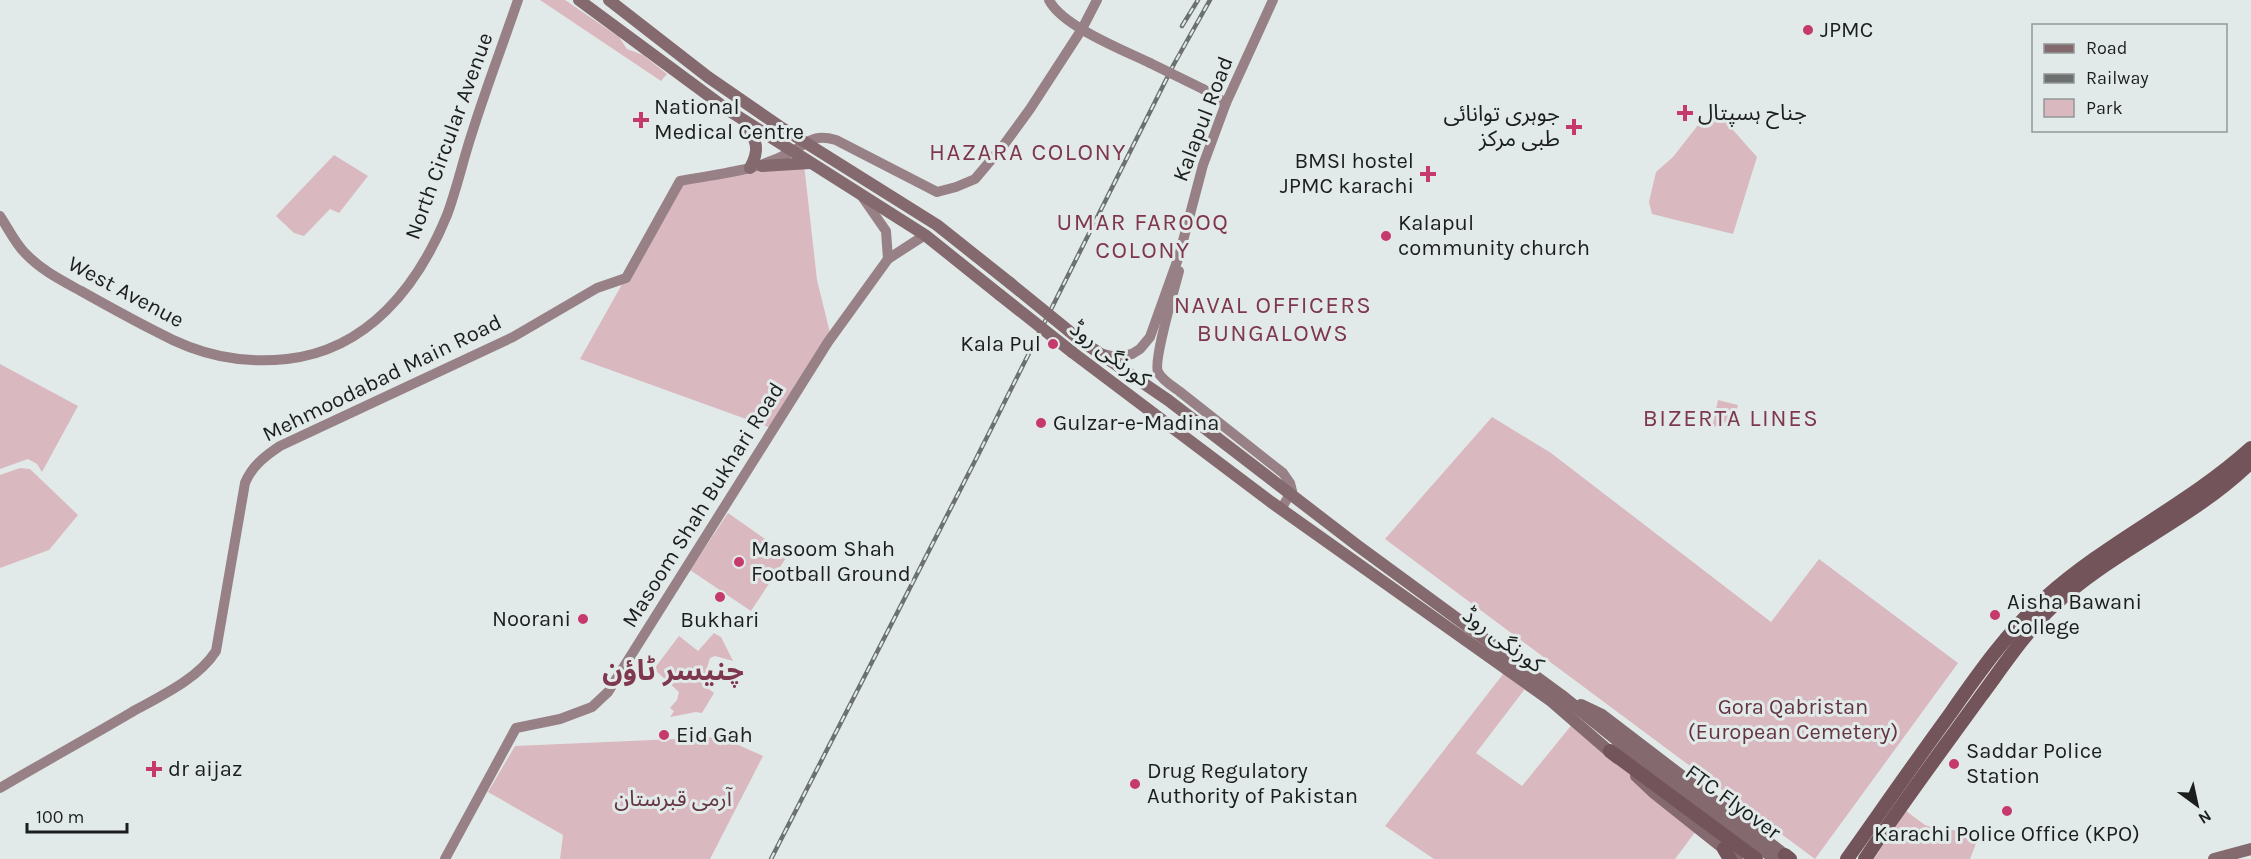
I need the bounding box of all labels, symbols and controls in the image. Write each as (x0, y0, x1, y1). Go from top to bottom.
place label: JPMC (1820, 17, 1873, 43)
marker: JPMC (1801, 23, 1815, 37)
legend (2032, 24, 2227, 132)
street label: North Circular Avenue (399, 29, 499, 243)
text: Road (2086, 37, 2127, 59)
street label: Kalapul Road (1167, 53, 1239, 185)
text: Railway (2086, 67, 2149, 89)
place label: National Medical Centre (654, 94, 804, 145)
text: Park (2086, 97, 2123, 119)
place label: جناح ہسپتال (1698, 100, 1807, 129)
place label: جوہری توانائی طبی مرکز (1443, 101, 1560, 152)
marker: جناح ہسپتال (1676, 104, 1694, 122)
marker: National Medical Centre (632, 111, 650, 129)
marker: جوہری توانائی طبی مرکز (1565, 118, 1583, 136)
district label: HAZARA COLONY (929, 138, 1127, 166)
place label: BMSI hostel JPMC karachi (1280, 148, 1414, 199)
marker: BMSI hostel JPMC karachi (1419, 165, 1437, 183)
district label: UMAR FAROOQ COLONY (1056, 208, 1230, 264)
place label: Kalapul community church (1398, 210, 1590, 261)
marker: Kalapul community church (1379, 229, 1393, 243)
street label: West Avenue (64, 251, 188, 333)
district label: NAVAL OFFICERS BUNGALOWS (1174, 291, 1372, 347)
street label: Mehmoodabad Main Road (258, 309, 506, 447)
street label: کورنگی روڈ (1065, 315, 1156, 393)
place label: Kala Pul (960, 331, 1041, 357)
marker: Kala Pul (1046, 337, 1060, 351)
street label: Masoom Shah Bukhari Road (616, 377, 790, 633)
district label: BIZERTA LINES (1643, 404, 1819, 432)
place label: Gulzar-e-Madina (1053, 410, 1219, 436)
marker: Gulzar-e-Madina (1034, 416, 1048, 430)
place label: Masoom Shah Football Ground (751, 536, 911, 587)
marker: Masoom Shah Football Ground (732, 555, 746, 569)
place label: Aisha Bawani College (2007, 589, 2142, 640)
marker: Bukhari (713, 590, 727, 604)
street label: کورنگی روڈ (1457, 602, 1549, 679)
place label: Noorani (492, 606, 571, 632)
place label: Bukhari (680, 607, 760, 633)
marker: Aisha Bawani College (1988, 608, 2002, 622)
marker: Noorani (576, 612, 590, 626)
district label: چنیسر ٹاؤن (602, 654, 744, 688)
park label: Gora Qabristan (European Cemetery) (1688, 694, 1898, 745)
place label: Eid Gah (676, 722, 753, 748)
marker: Eid Gah (657, 728, 671, 742)
place label: Saddar Police Station (1966, 738, 2102, 789)
place label: dr aijaz (168, 756, 242, 782)
marker: Saddar Police Station (1947, 757, 1961, 771)
place label: Drug Regulatory Authority of Pakistan (1147, 758, 1358, 809)
street label: FTC Flyover (1680, 759, 1786, 845)
marker: dr aijaz (145, 760, 163, 778)
north arrow (2167, 775, 2227, 835)
marker: Drug Regulatory Authority of Pakistan (1128, 777, 1142, 791)
park label: آرمی قبرستان (614, 786, 733, 812)
scale bar (27, 796, 128, 834)
marker: Karachi Police Office (KPO) (2000, 804, 2014, 818)
text: 100 m (36, 806, 84, 828)
text: N (2195, 806, 2215, 828)
place label: Karachi Police Office (KPO) (1874, 821, 2140, 847)

